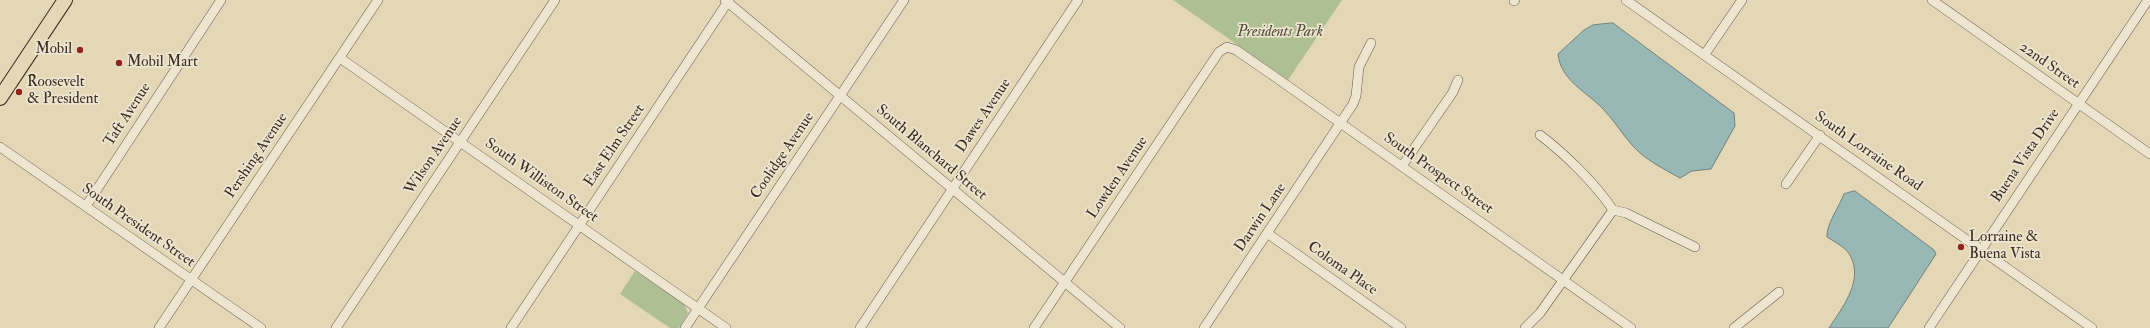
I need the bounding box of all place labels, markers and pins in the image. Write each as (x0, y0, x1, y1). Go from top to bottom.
place label: Mobil (35, 41, 72, 59)
marker: Mobil (75, 45, 85, 55)
place label: Mobil Mart (127, 54, 198, 72)
marker: Mobil Mart (114, 58, 124, 68)
place label: Roosevelt & President (27, 74, 98, 109)
marker: Roosevelt & President (14, 87, 24, 97)
place label: Lorraine & Buena Vista (1969, 229, 2041, 264)
marker: Lorraine & Buena Vista (1956, 242, 1966, 252)

